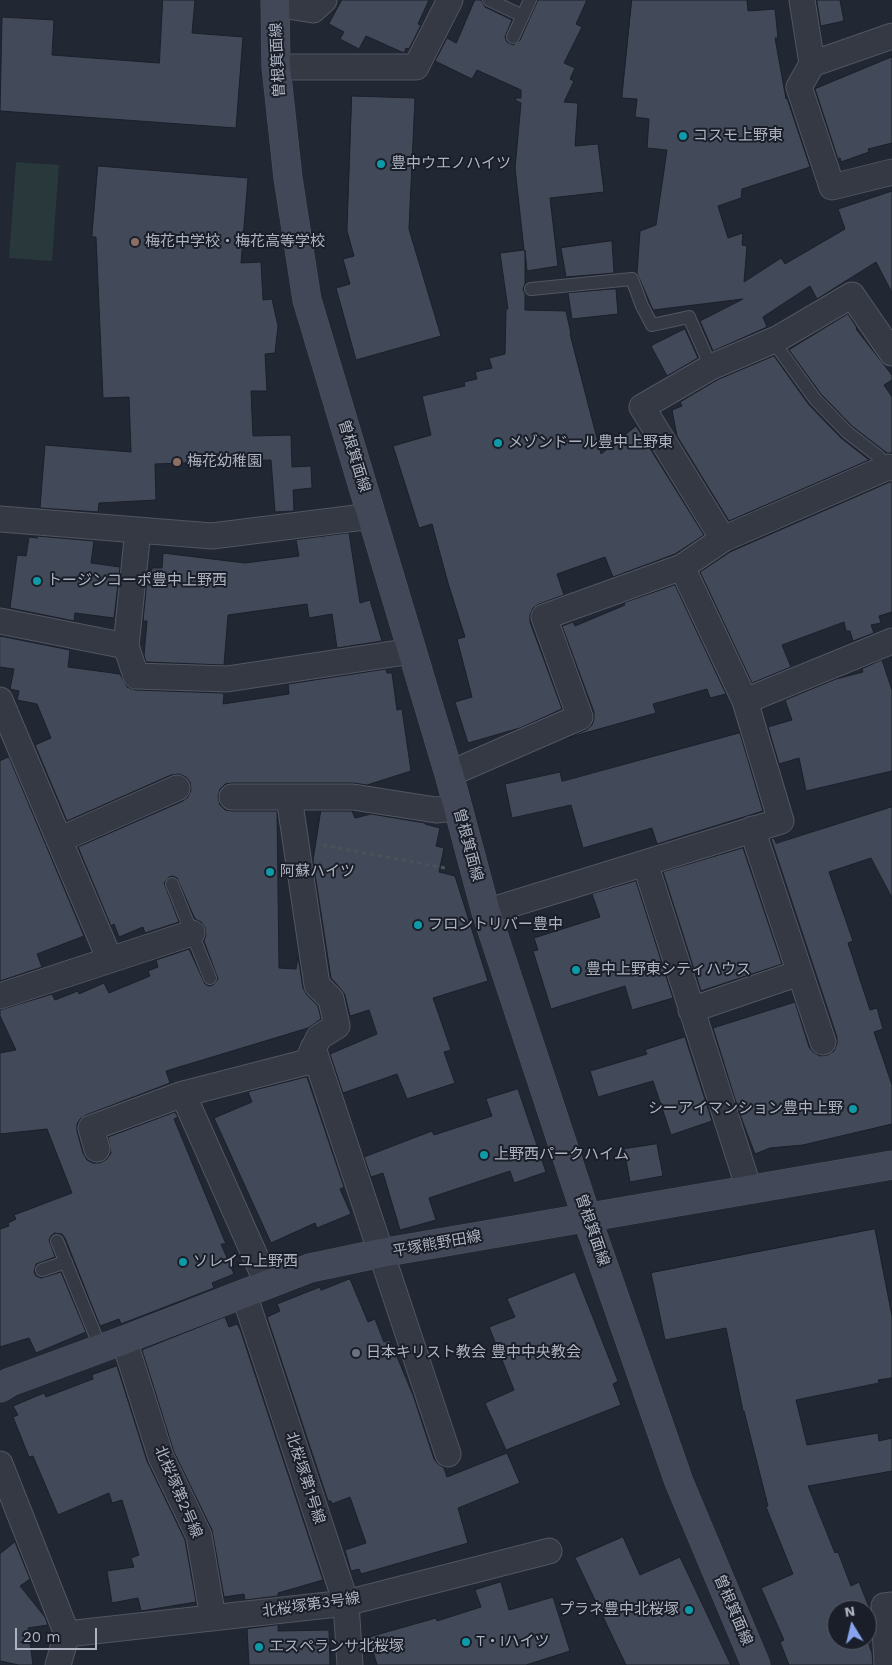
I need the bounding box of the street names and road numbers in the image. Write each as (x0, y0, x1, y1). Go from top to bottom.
street label: 曽根箕面線 (267, 22, 289, 98)
street label: 曽根箕面線 (334, 418, 374, 494)
street label: 曽根箕面線 (450, 806, 486, 884)
street label: 曽根箕面線 (571, 1192, 613, 1268)
street label: 平塚熊野田線 (391, 1227, 483, 1261)
street label: 北桜塚第1号線 (282, 1430, 328, 1526)
street label: 北桜塚第2号線 (150, 1443, 206, 1541)
street label: 曽根箕面線 (710, 1572, 756, 1648)
street label: 北桜塚第3号線 (261, 1589, 361, 1621)

